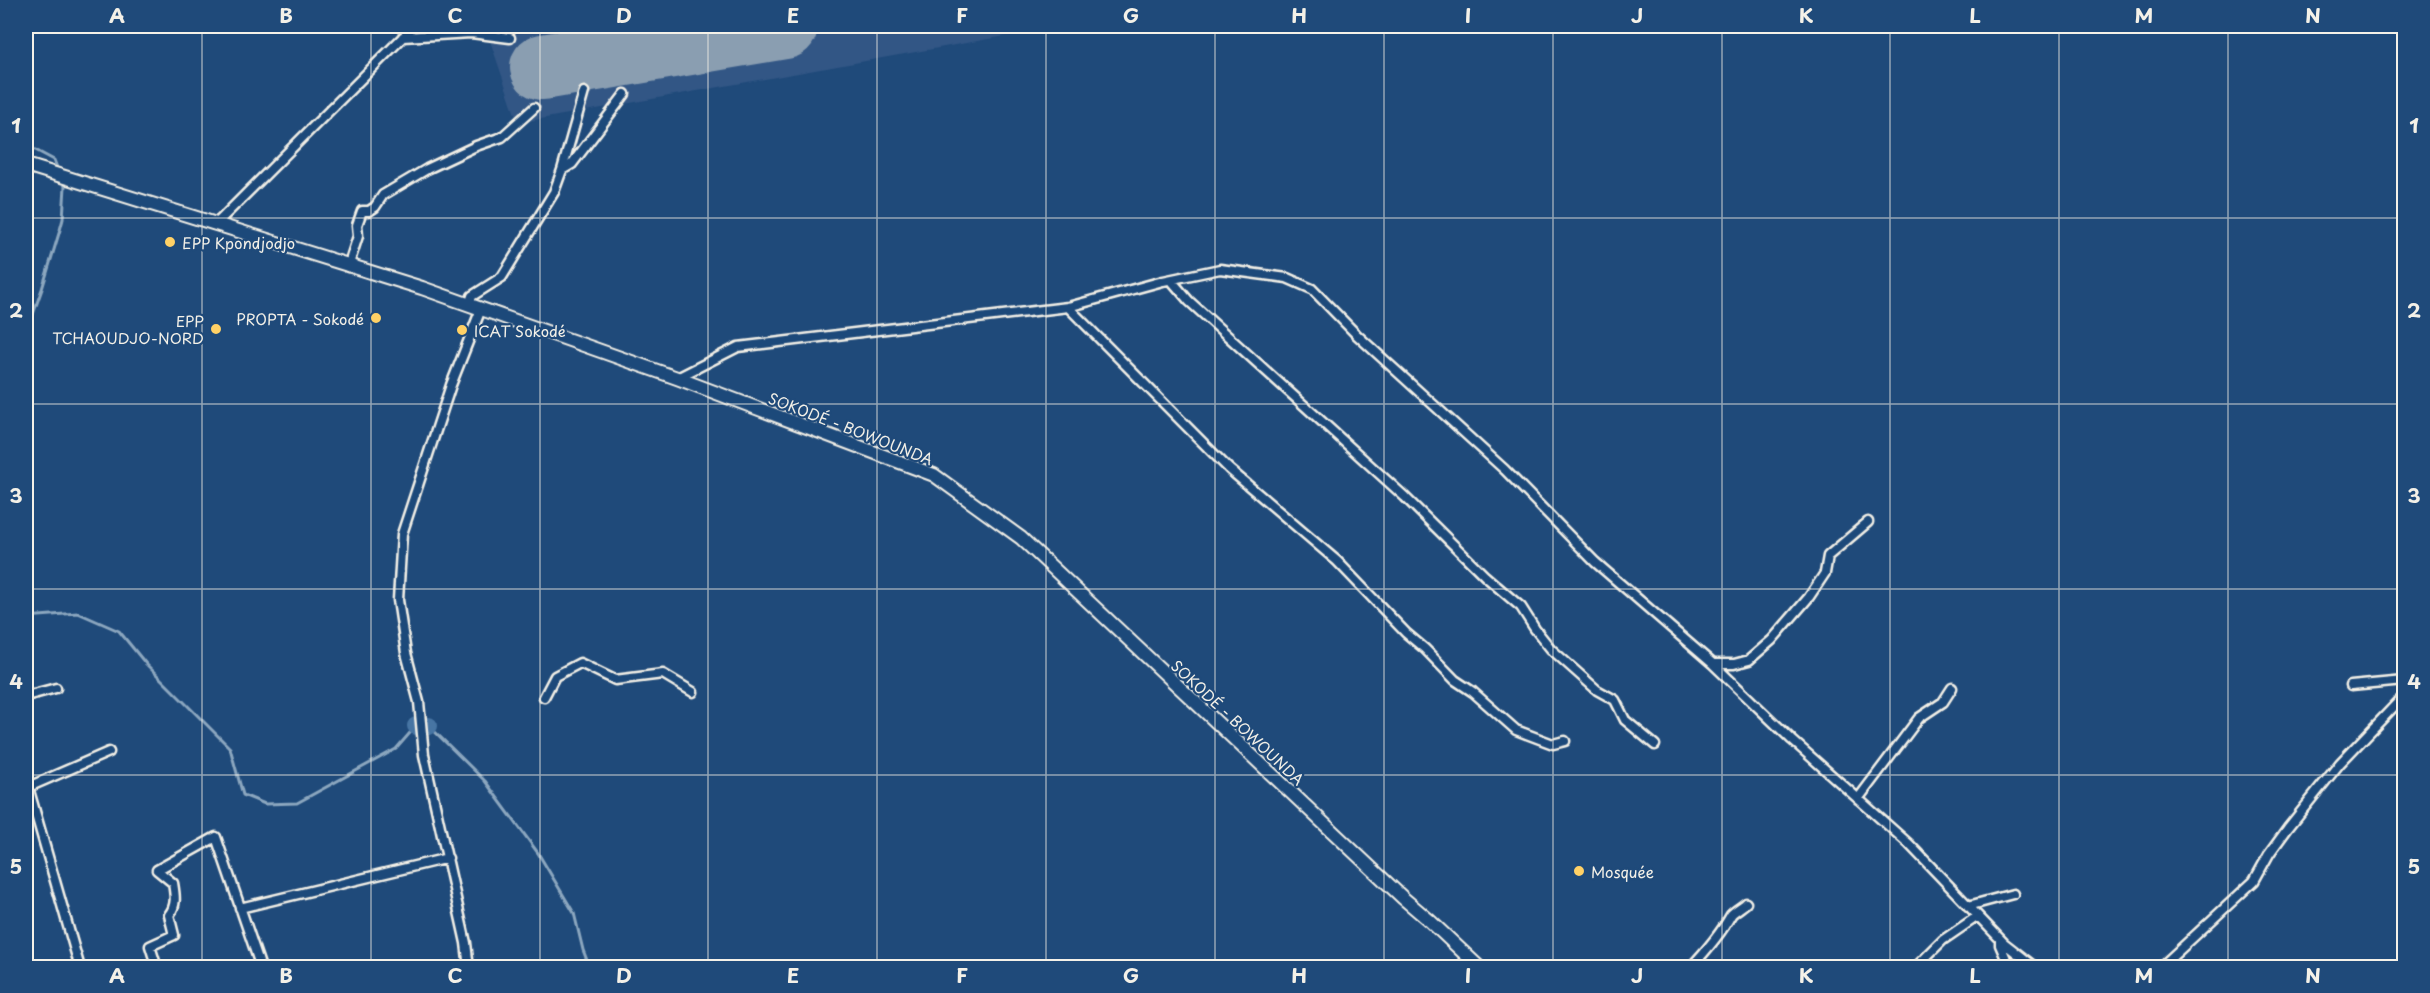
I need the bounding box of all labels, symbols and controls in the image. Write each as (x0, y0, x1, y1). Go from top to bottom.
text: A (109, 0, 125, 30)
text: B (279, 0, 293, 30)
text: C (447, 0, 463, 30)
text: D (616, 0, 632, 30)
text: E (787, 0, 799, 30)
text: F (956, 0, 968, 30)
text: G (1123, 0, 1139, 30)
text: H (1291, 0, 1307, 30)
text: I (1465, 0, 1471, 30)
text: J (1631, 0, 1643, 30)
text: K (1799, 0, 1814, 30)
text: L (1969, 0, 1981, 30)
text: M (2135, 0, 2153, 30)
text: N (2305, 0, 2321, 30)
text: 1 (11, 110, 21, 140)
text: 1 (2409, 110, 2419, 140)
place label: EPP Kpondjodjo (182, 231, 295, 254)
marker: EPP Kpondjodjo (163, 235, 177, 249)
text: 2 (9, 295, 23, 325)
text: 2 (2407, 295, 2421, 325)
place label: PROPTA - Sokodé (236, 307, 364, 330)
place label: EPP TCHAOUDJO-NORD (52, 309, 204, 349)
marker: PROPTA - Sokodé (369, 311, 383, 325)
place label: ICAT Sokodé (474, 319, 566, 342)
marker: EPP TCHAOUDJO-NORD (209, 322, 223, 336)
marker: ICAT Sokodé (455, 323, 469, 337)
street label: SOKODÉ - BOWOUNDA (765, 386, 937, 470)
text: 3 (9, 480, 23, 510)
text: 3 (2407, 480, 2421, 510)
street label: SOKODÉ - BOWOUNDA (1166, 654, 1310, 790)
text: 4 (9, 666, 23, 696)
text: 4 (2407, 666, 2421, 696)
text: 5 (10, 851, 22, 881)
text: 5 (2408, 851, 2420, 881)
place label: Mosquée (1591, 860, 1654, 883)
marker: Mosquée (1572, 864, 1586, 878)
text: A (109, 960, 125, 990)
text: B (279, 960, 293, 990)
text: C (447, 960, 463, 990)
text: D (616, 960, 632, 990)
text: E (787, 960, 799, 990)
text: F (956, 960, 968, 990)
text: G (1123, 960, 1139, 990)
text: H (1291, 960, 1307, 990)
text: I (1465, 960, 1471, 990)
text: J (1631, 960, 1643, 990)
text: K (1799, 960, 1814, 990)
text: L (1969, 960, 1981, 990)
text: M (2135, 960, 2153, 990)
text: N (2305, 960, 2321, 990)

